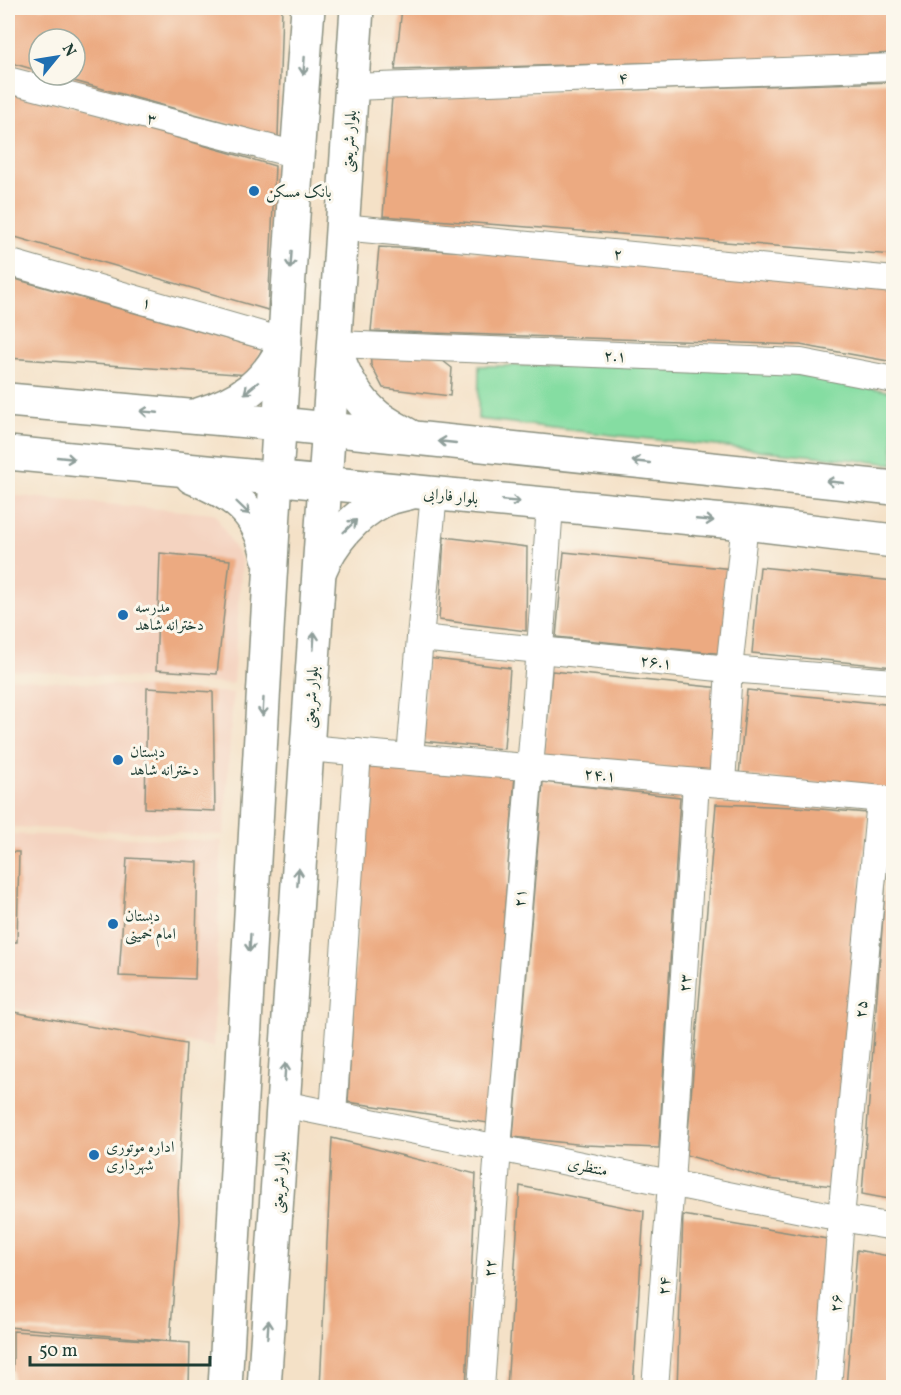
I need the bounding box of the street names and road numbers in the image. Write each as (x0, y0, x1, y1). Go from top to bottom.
street label: ۴ (618, 68, 628, 90)
street label: ۳ (144, 108, 159, 132)
street label: بلوار شریعتی (337, 109, 363, 173)
street label: ۲ (612, 244, 624, 266)
street label: ۱ (139, 292, 154, 316)
street label: ۲.۱ (603, 346, 627, 368)
street label: بلوار فارابی (422, 483, 479, 511)
street label: ۲۶.۱ (639, 650, 673, 676)
street label: بلوار شریعتی (299, 665, 325, 729)
street label: ۲۴.۱ (583, 764, 617, 788)
street label: ۲۱ (509, 888, 533, 908)
street label: ۲۳ (674, 973, 698, 993)
street label: ۲۵ (850, 999, 874, 1019)
street label: بلوار شریعتی (267, 1150, 293, 1214)
street label: منتظری (565, 1153, 610, 1183)
street label: ۲۲ (479, 1258, 503, 1278)
street label: ۲۴ (653, 1276, 677, 1296)
street label: ۲۶ (825, 1293, 849, 1313)

